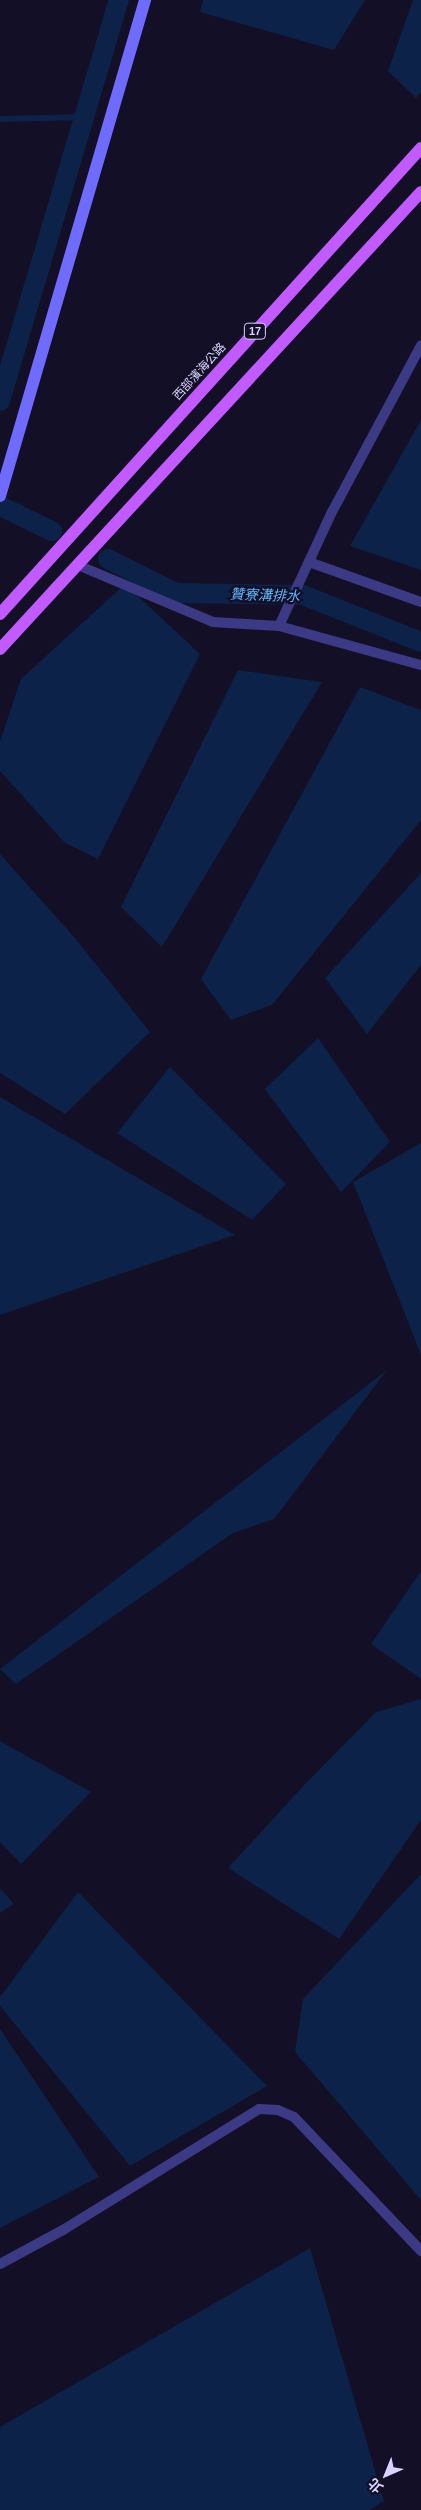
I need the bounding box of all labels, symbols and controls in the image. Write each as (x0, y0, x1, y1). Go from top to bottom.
road number: 17 (244, 322, 266, 340)
street label: 西部濱海公路 (171, 340, 229, 404)
water label: 贊寮溝排水 (230, 585, 300, 605)
north arrow (361, 2450, 411, 2500)
text: 北 (365, 2475, 386, 2496)

